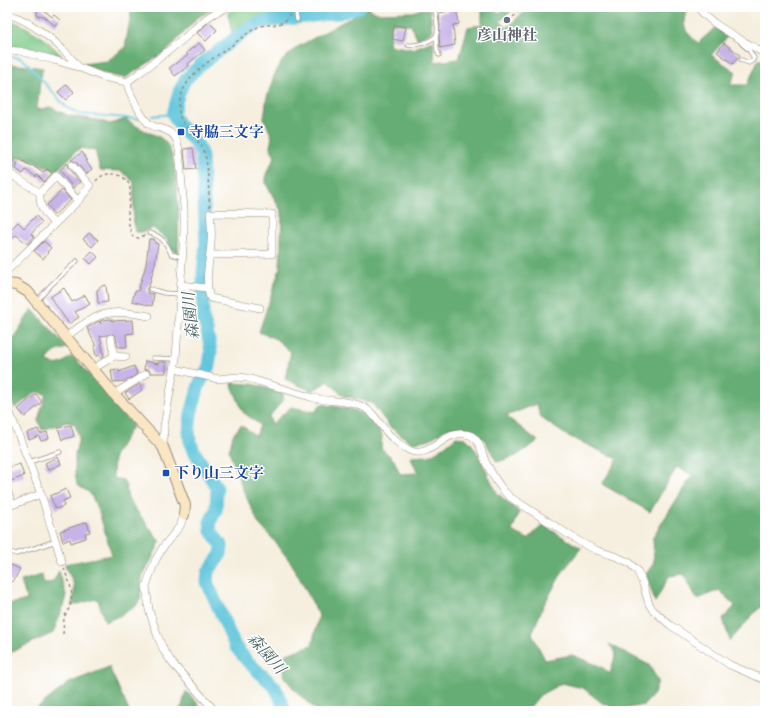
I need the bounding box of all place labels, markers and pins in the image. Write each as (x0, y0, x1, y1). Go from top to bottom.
marker: 彦山神社 (502, 15, 512, 25)
place label: 彦山神社 (477, 26, 537, 44)
place label: 寺脇三文字 (189, 123, 264, 141)
marker: 寺脇三文字 (176, 127, 186, 137)
place label: 下り山三文字 (174, 464, 264, 482)
marker: 下り山三文字 (161, 468, 171, 478)

